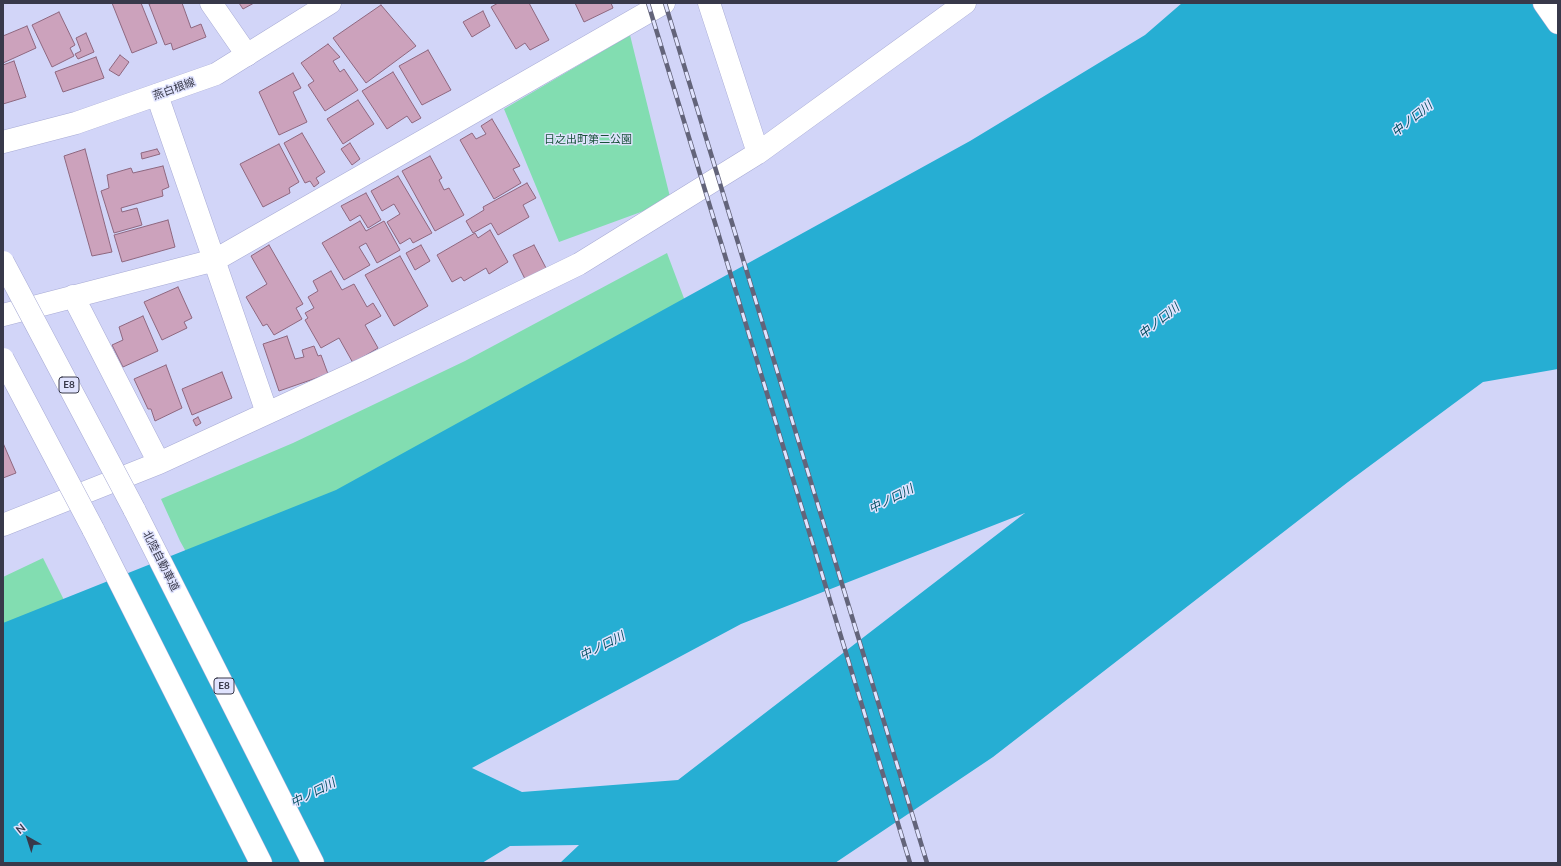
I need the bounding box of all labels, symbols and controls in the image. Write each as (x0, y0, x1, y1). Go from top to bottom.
street label: 燕白根線 (151, 75, 197, 103)
water label: 中ノ口川 (1389, 98, 1435, 140)
park label: 日之出町第二公園 (544, 132, 632, 146)
water label: 中ノ口川 (1136, 300, 1182, 342)
road number: E8 (59, 377, 79, 393)
water label: 中ノ口川 (866, 482, 916, 516)
street label: 北陸自動車道 (140, 529, 182, 593)
water label: 中ノ口川 (577, 629, 627, 663)
road number: E8 (214, 678, 234, 694)
water label: 中ノ口川 (288, 776, 338, 810)
north arrow (8, 818, 48, 858)
text: N (13, 821, 28, 836)

